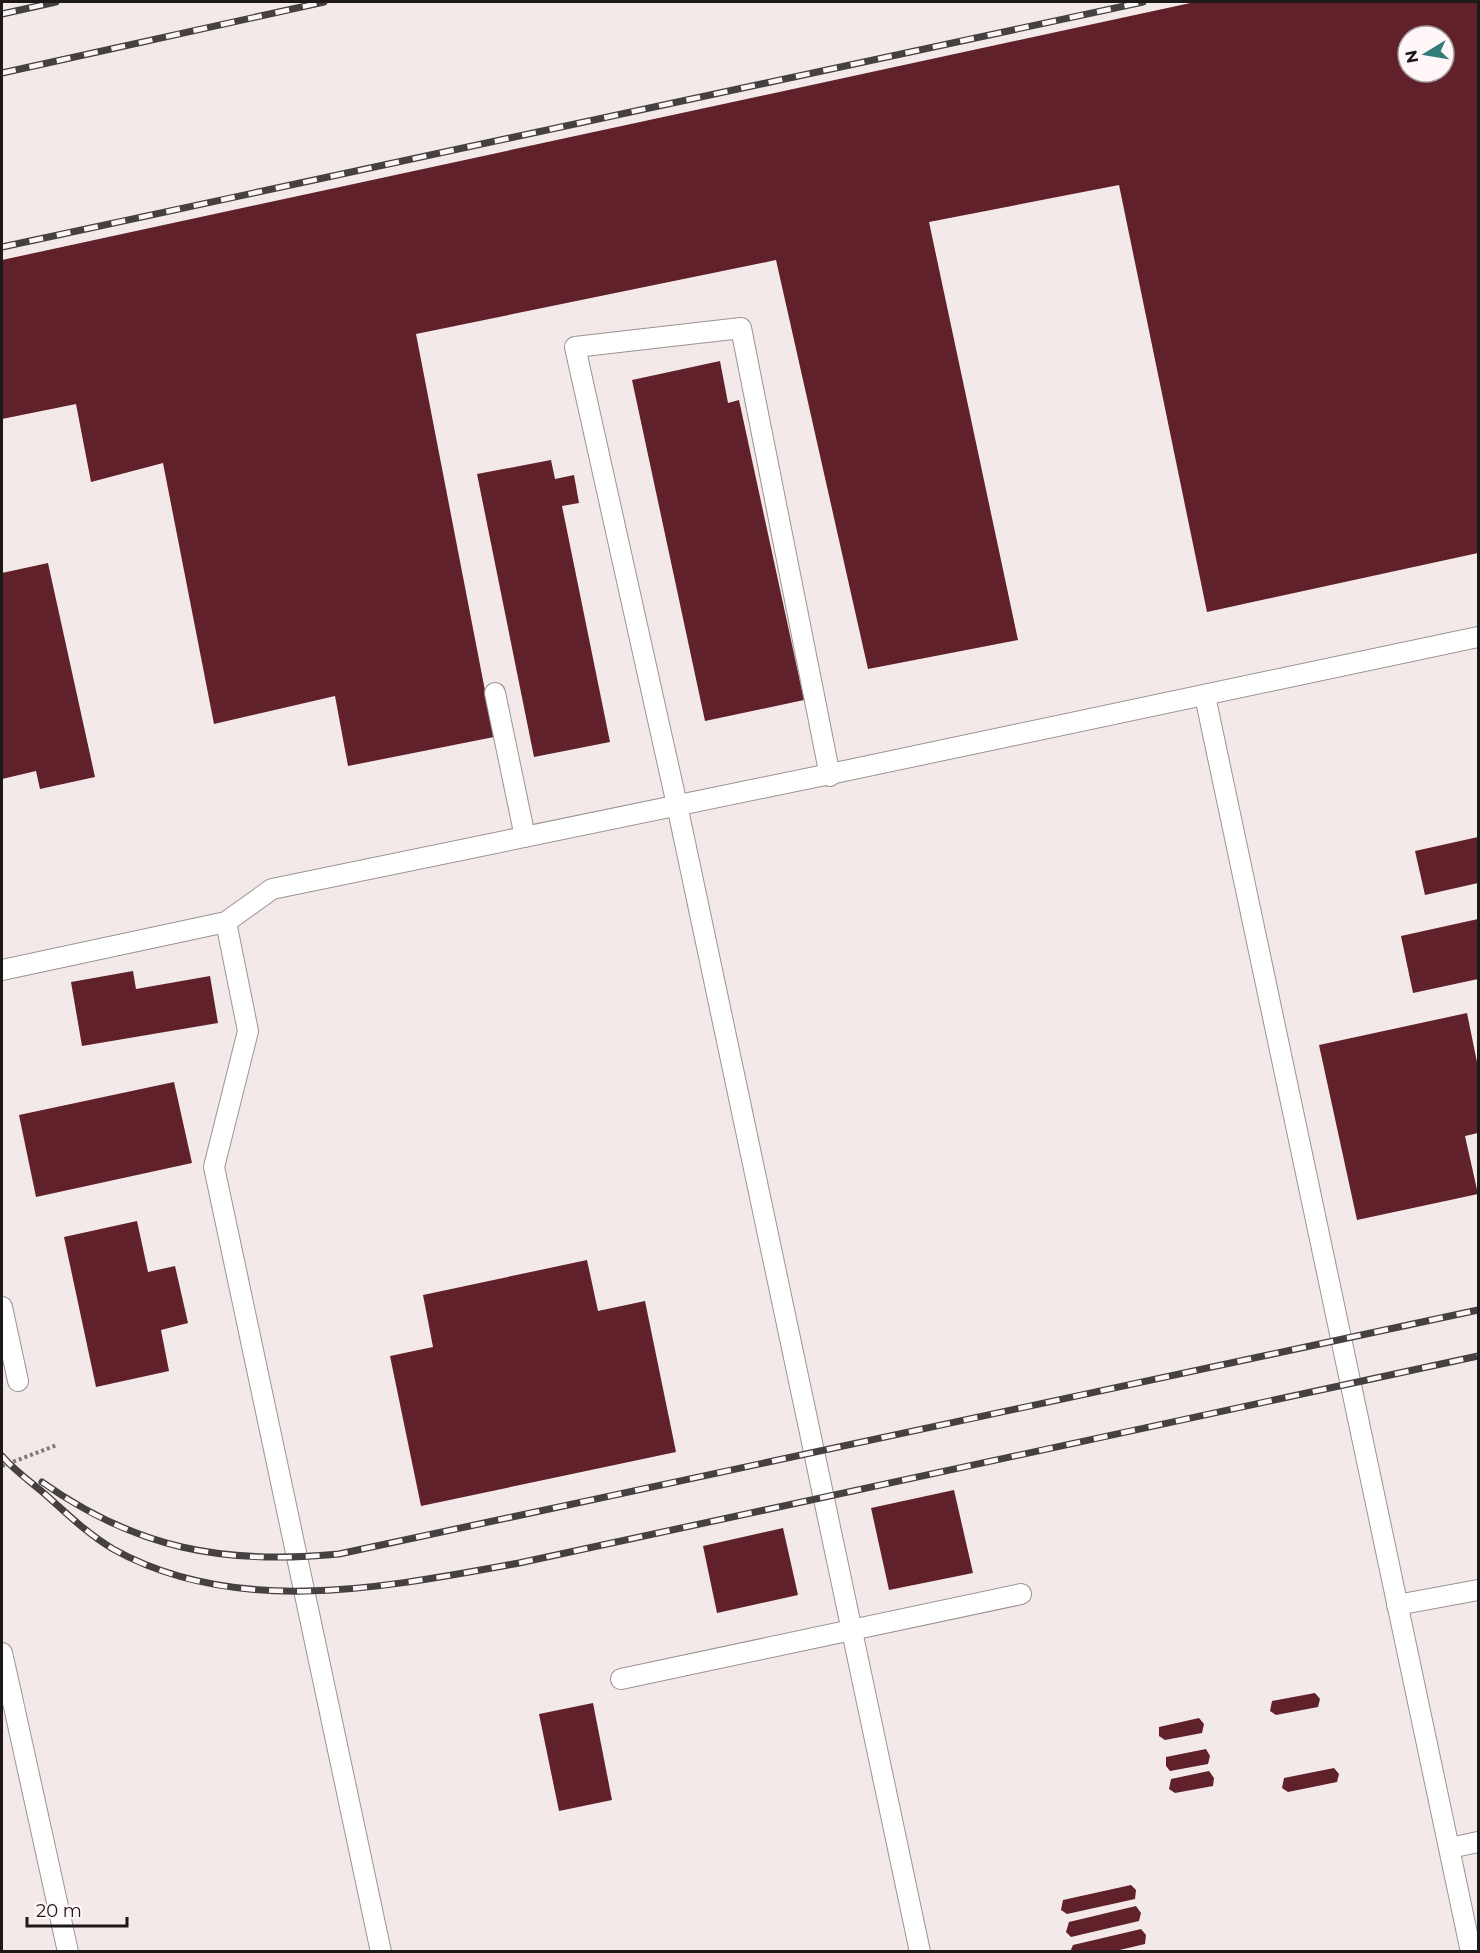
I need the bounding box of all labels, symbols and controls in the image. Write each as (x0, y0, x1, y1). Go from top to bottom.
north arrow (1396, 24, 1456, 84)
text: N (1401, 49, 1422, 65)
scale bar (27, 1890, 128, 1928)
text: 20 m (36, 1900, 82, 1922)

